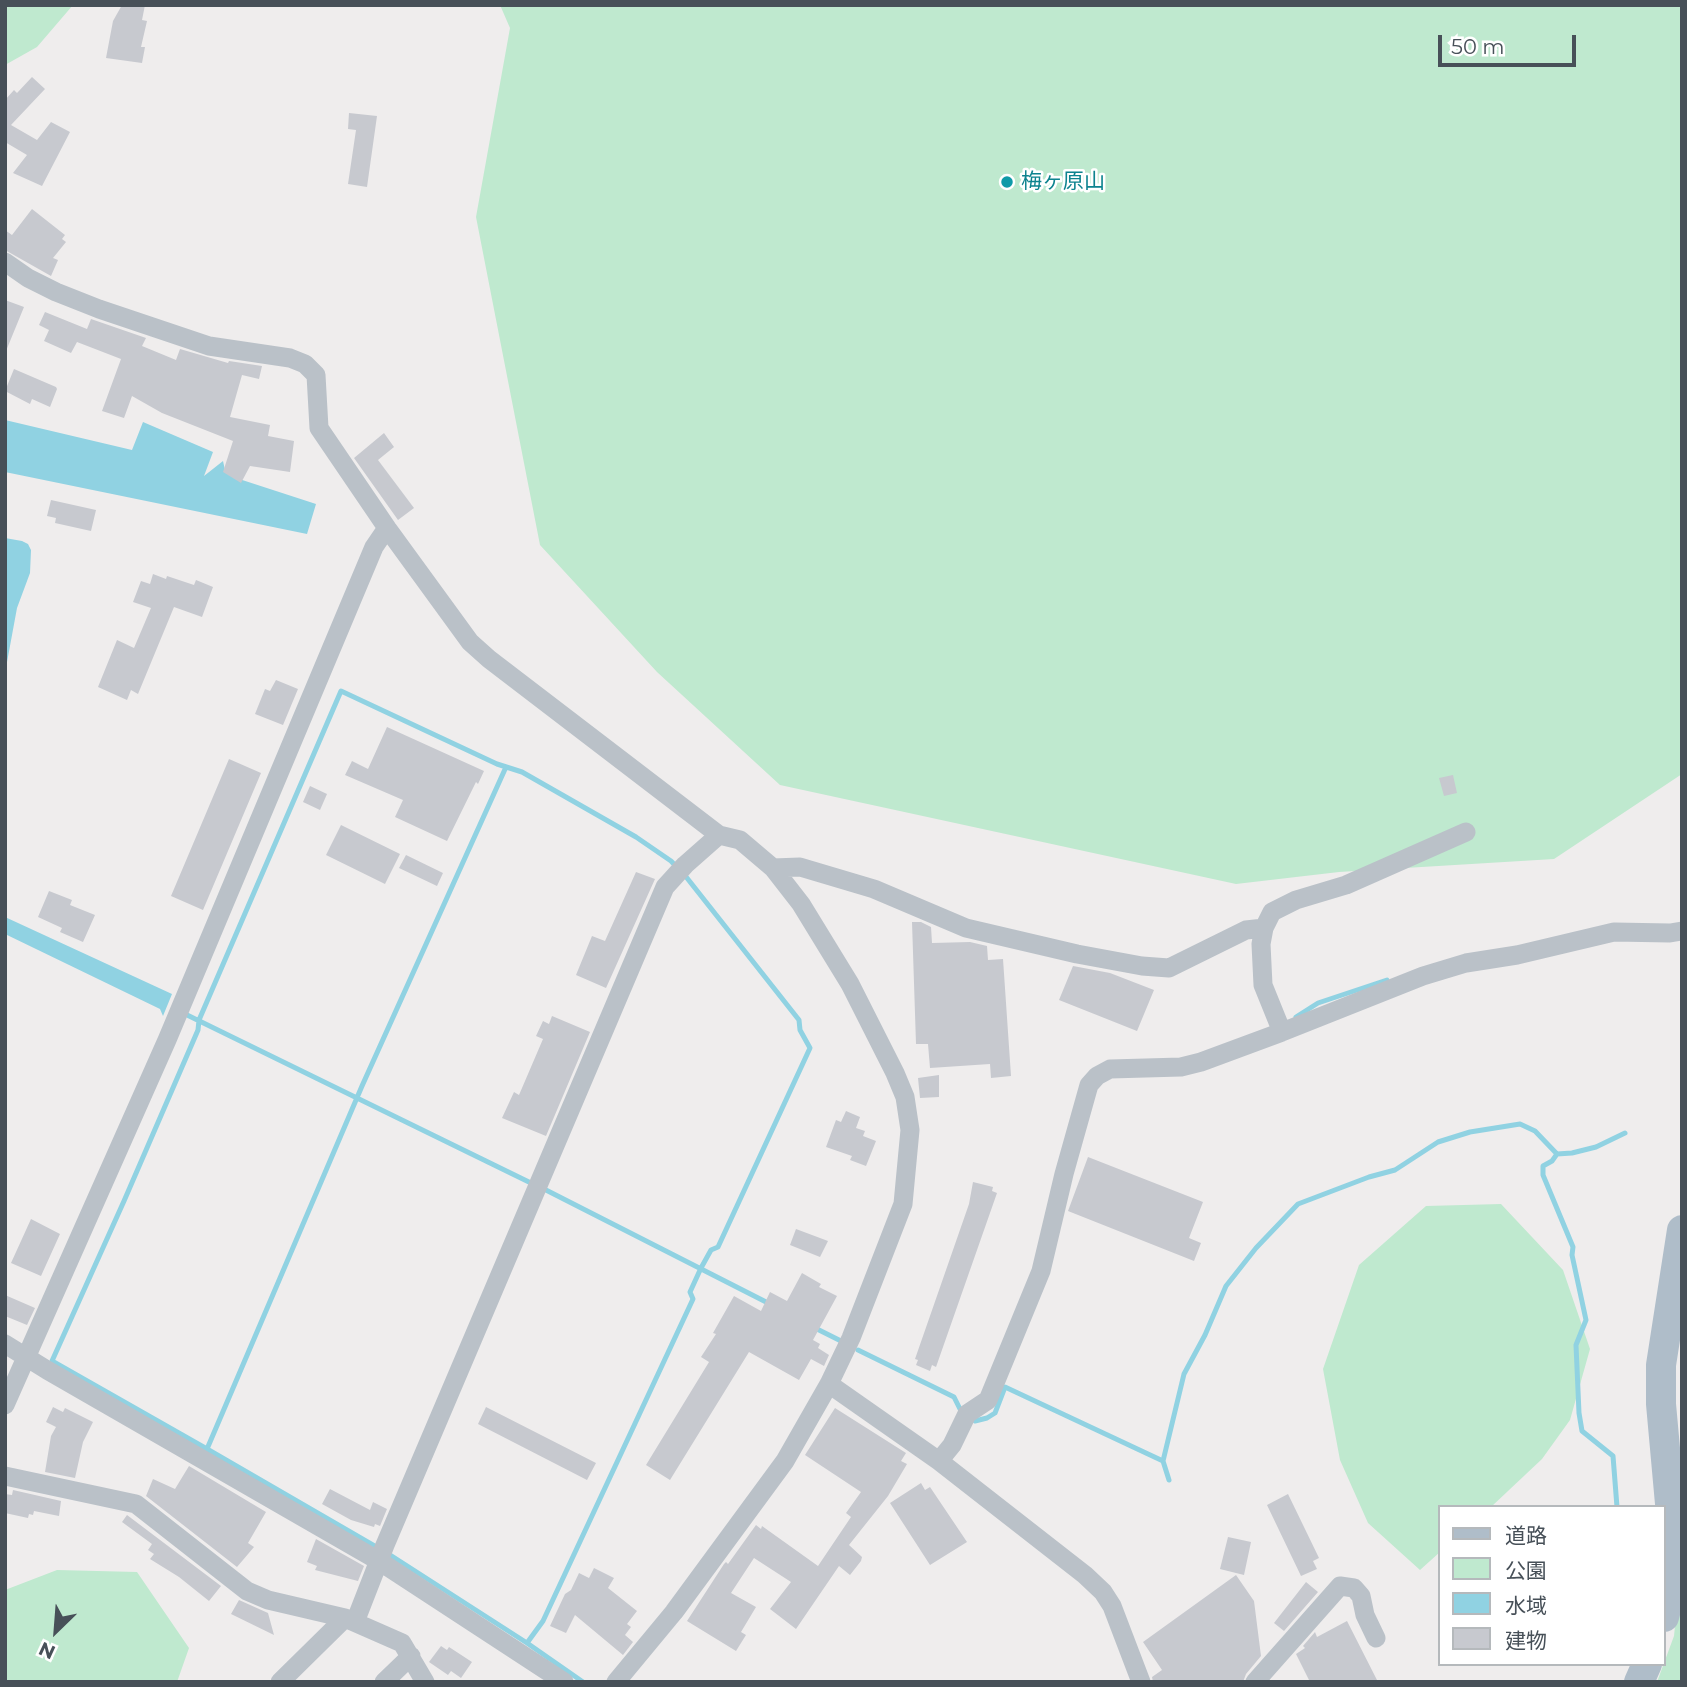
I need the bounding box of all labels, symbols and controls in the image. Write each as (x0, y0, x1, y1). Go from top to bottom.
scale bar (1442, 21, 1580, 65)
text: 50 m (1451, 34, 1505, 59)
place label: 梅ヶ原山 (1021, 169, 1105, 195)
marker: 梅ヶ原山 (999, 174, 1015, 190)
legend (1438, 1505, 1666, 1666)
text: 道路 (1505, 1523, 1547, 1548)
text: 公園 (1505, 1558, 1547, 1583)
text: 水域 (1505, 1593, 1547, 1618)
north arrow (21, 1596, 91, 1666)
text: 建物 (1505, 1628, 1547, 1653)
text: N (35, 1637, 59, 1664)

